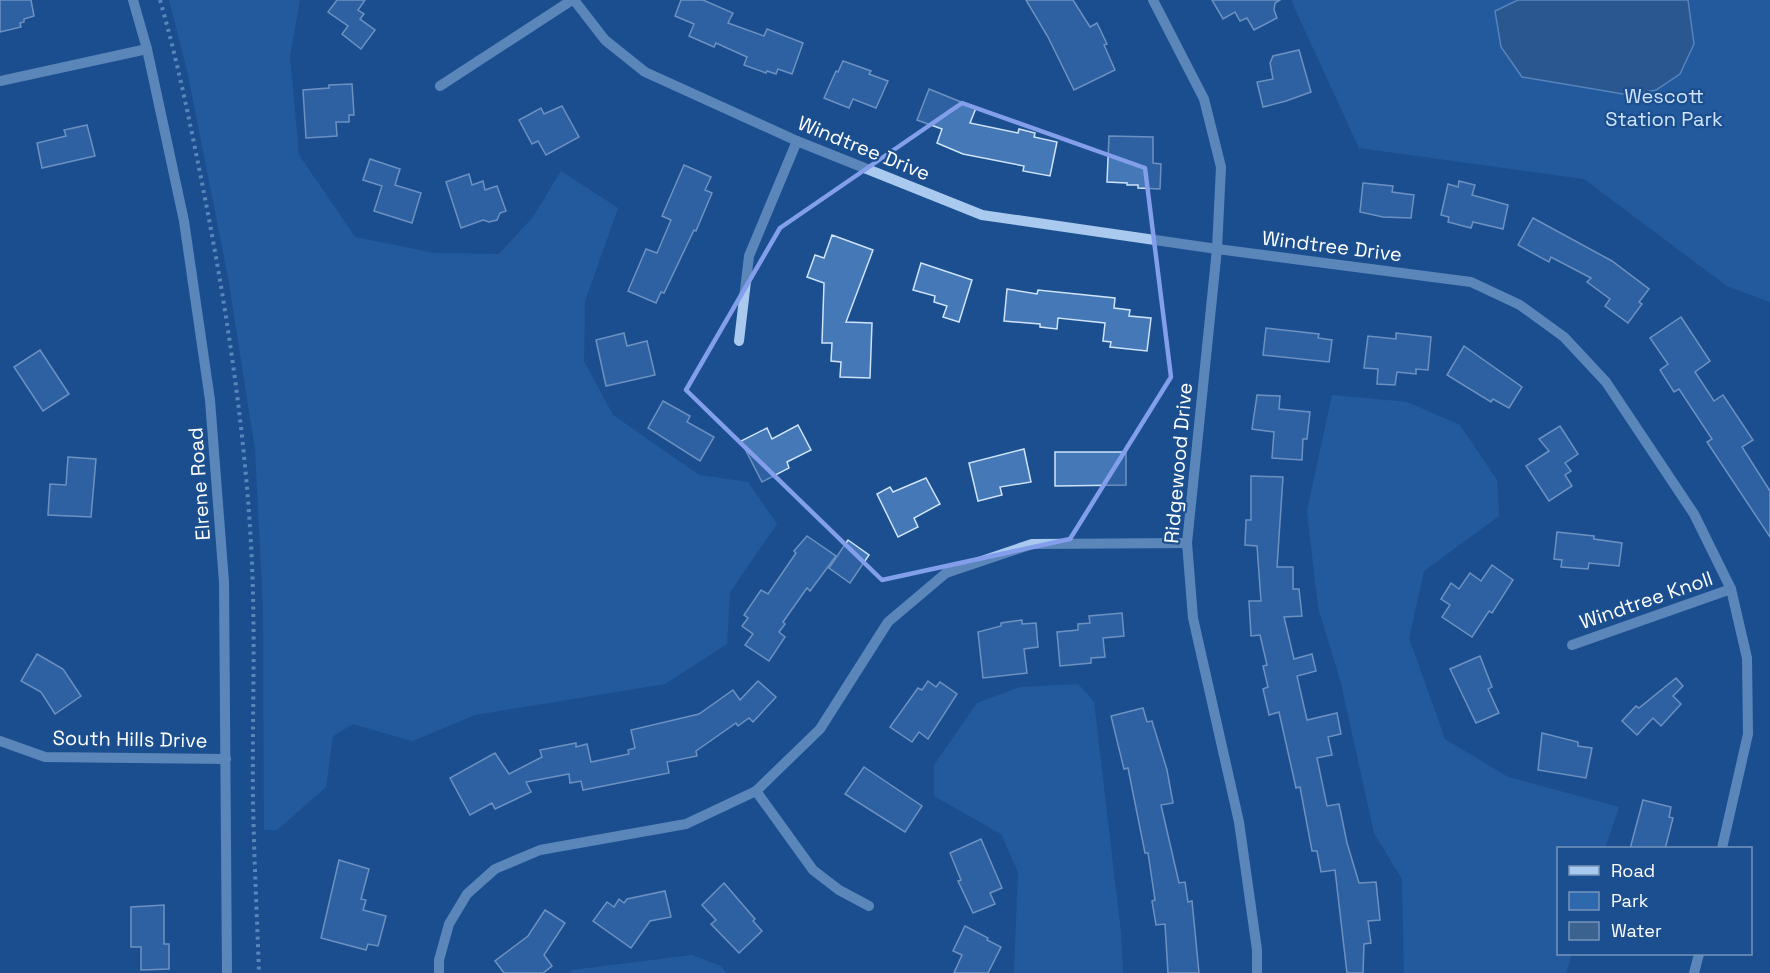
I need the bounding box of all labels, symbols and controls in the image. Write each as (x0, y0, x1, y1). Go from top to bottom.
park label: Wescott Station Park (1605, 83, 1723, 132)
street label: Windtree Drive (794, 110, 934, 186)
street label: Windtree Drive (1261, 225, 1403, 267)
street label: Ridgewood Drive (1158, 381, 1198, 545)
street label: Elrene Road (182, 426, 216, 542)
street label: Windtree Knoll (1576, 565, 1716, 635)
street label: South Hills Drive (52, 725, 208, 753)
legend (1557, 847, 1752, 955)
text: Road (1611, 859, 1655, 882)
text: Park (1611, 889, 1649, 912)
text: Water (1611, 919, 1662, 942)

